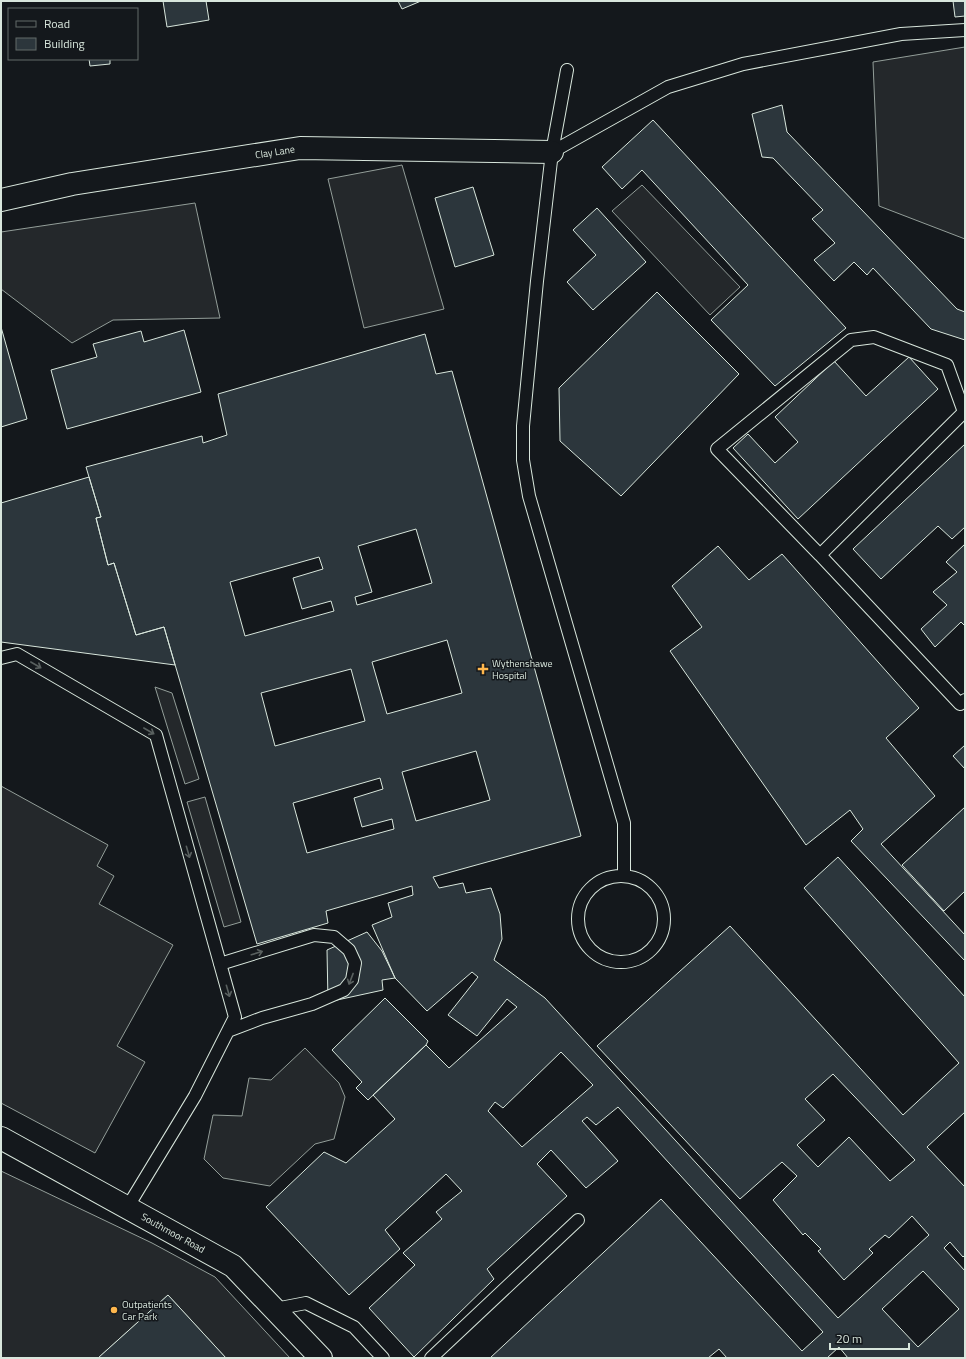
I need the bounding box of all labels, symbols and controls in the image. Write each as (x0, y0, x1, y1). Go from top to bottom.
legend (8, 8, 138, 60)
text: Road (44, 14, 70, 33)
text: Building (44, 34, 85, 53)
street label: Clay Lane (254, 141, 296, 163)
place label: Wythenshawe Hospital (492, 656, 553, 683)
one-way arrow (30, 662, 42, 670)
marker: Wythenshawe Hospital (477, 663, 489, 675)
one-way arrow (142, 727, 154, 735)
one-way arrow (185, 845, 193, 858)
one-way arrow (250, 949, 263, 956)
one-way arrow (346, 972, 354, 984)
one-way arrow (225, 984, 232, 997)
street label: Southmoor Road (138, 1209, 208, 1257)
place label: Outpatients Car Park (122, 1297, 172, 1324)
marker: Outpatients Car Park (109, 1305, 119, 1315)
scale bar (830, 1325, 909, 1351)
text: 20 m (836, 1329, 862, 1348)

